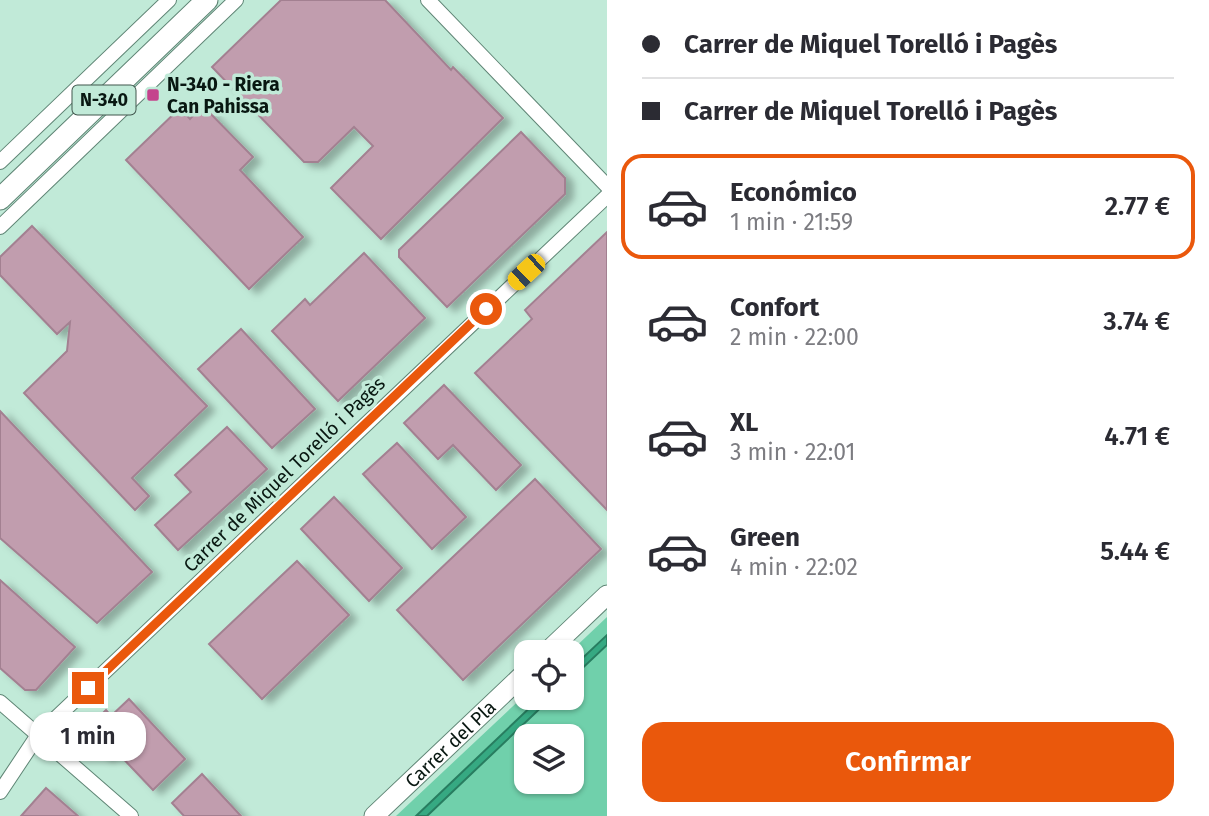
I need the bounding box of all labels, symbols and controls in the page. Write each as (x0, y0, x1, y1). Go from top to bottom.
text: Carrer de Miquel Torelló i Pagès (684, 29, 1057, 60)
place label: N-340 - Riera Can Pahissa (167, 73, 280, 118)
road number: N-340 (72, 86, 136, 114)
marker: N-340 - Riera Can Pahissa (145, 87, 161, 103)
text: Carrer de Miquel Torelló i Pagès (684, 96, 1057, 127)
icon: car (646, 175, 709, 238)
text: Económico (730, 177, 857, 208)
text: 2.77 € (1105, 191, 1170, 222)
text: 1 min · 21:59 (730, 208, 853, 236)
car (504, 250, 549, 294)
icon: car (646, 290, 709, 353)
text: Confort (730, 292, 819, 323)
route start (470, 293, 502, 325)
text: 3.74 € (1103, 306, 1170, 337)
text: 2 min · 22:00 (730, 323, 859, 351)
street label: Carrer de Miquel Torelló i Pagès (179, 372, 390, 577)
icon: car (646, 405, 709, 468)
text: XL (730, 407, 758, 438)
text: 4.71 € (1104, 421, 1170, 452)
text: 3 min · 22:01 (730, 438, 855, 466)
icon: car (646, 520, 709, 583)
text: Green (730, 522, 800, 553)
text: 5.44 € (1100, 536, 1170, 567)
text: 4 min · 22:02 (730, 553, 858, 581)
map controls (514, 640, 584, 794)
button: locate (514, 640, 584, 710)
route end (72, 672, 104, 704)
street label: Carrer del Pla (400, 696, 501, 793)
callout: 1 min (30, 712, 146, 762)
text: 1 min (60, 722, 116, 750)
button: Confirmar (642, 722, 1174, 802)
button: layers (514, 724, 584, 794)

